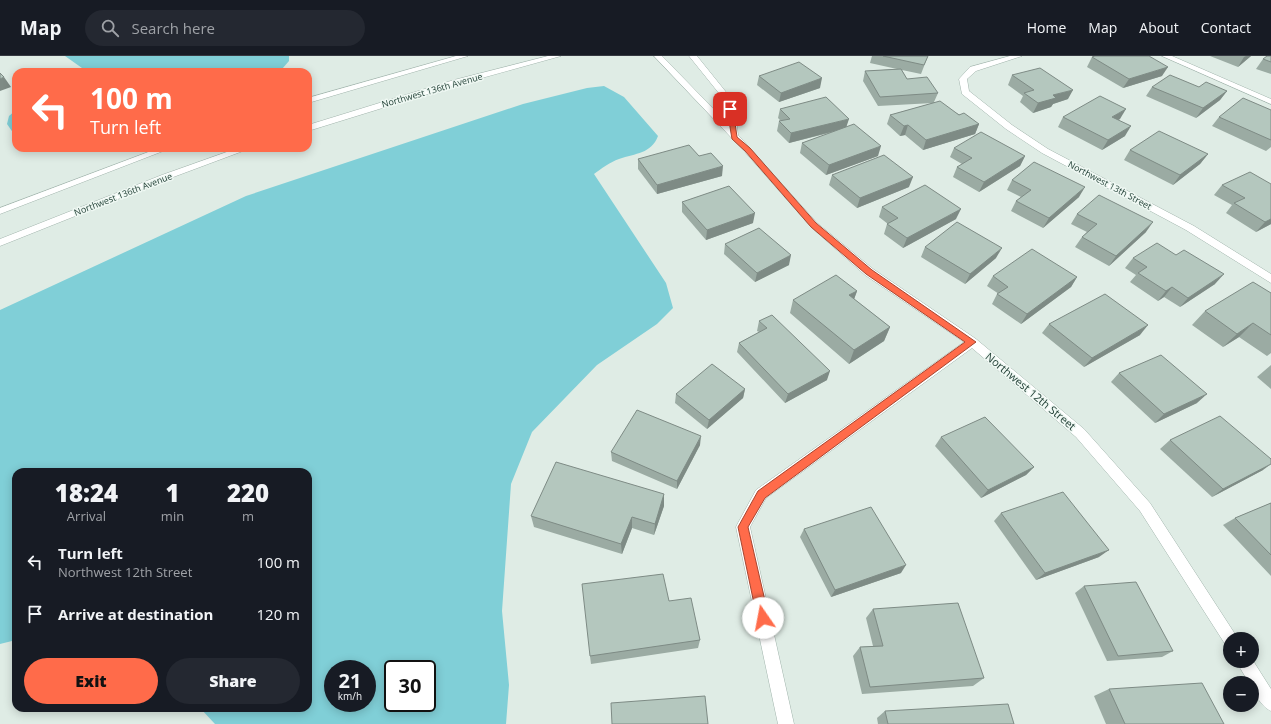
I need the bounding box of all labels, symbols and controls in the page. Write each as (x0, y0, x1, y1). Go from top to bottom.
search box (85, 10, 365, 46)
text: Map (20, 15, 61, 41)
icon: search (99, 17, 121, 39)
text: Search here (131, 18, 215, 38)
text: Home (1027, 18, 1066, 37)
text: Map (1088, 18, 1117, 37)
text: About (1139, 18, 1179, 37)
text: Contact (1201, 18, 1251, 37)
street label: Northwest 136th Avenue (380, 69, 484, 111)
text: 100 m (90, 79, 173, 117)
icon: left (24, 84, 76, 136)
pin (713, 92, 747, 126)
icon: arrive (719, 98, 741, 120)
text: Turn left (90, 115, 161, 139)
street label: Northwest 13th Street (1066, 157, 1154, 213)
street label: Northwest 136th Avenue (72, 169, 174, 219)
street label: Northwest 12th Street (983, 349, 1079, 433)
text: 18:24 (55, 476, 118, 509)
text: 1 (165, 476, 180, 509)
text: 220 (227, 476, 269, 509)
text: Arrival (67, 507, 106, 525)
text: min (161, 507, 184, 525)
text: m (242, 507, 254, 525)
text: Turn left (58, 543, 123, 563)
icon: left (24, 551, 46, 573)
text: 100 m (256, 552, 300, 572)
text: Northwest 12th Street (58, 563, 192, 581)
position arrow (742, 597, 784, 639)
icon: arrive (24, 603, 46, 625)
text: Arrive at destination (58, 604, 213, 624)
text: 120 m (256, 604, 300, 624)
map controls (1223, 632, 1259, 712)
button: + (1223, 632, 1259, 668)
button: Exit (24, 658, 158, 704)
button: Share (166, 658, 300, 704)
speed limit sign: 30 (384, 660, 436, 712)
text: 21 (339, 667, 361, 694)
button: − (1223, 676, 1259, 712)
text: km/h (338, 689, 362, 703)

